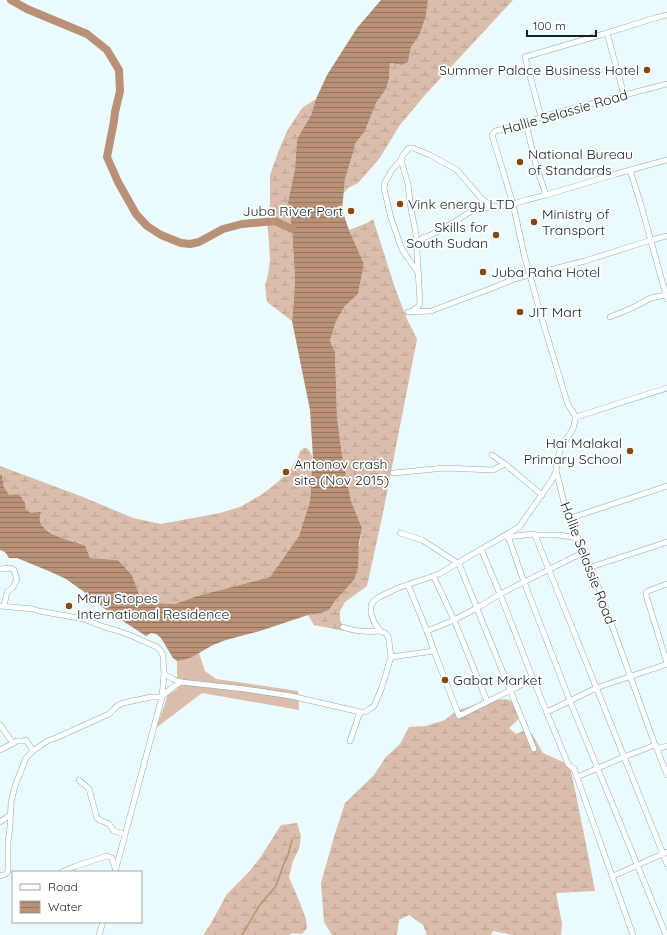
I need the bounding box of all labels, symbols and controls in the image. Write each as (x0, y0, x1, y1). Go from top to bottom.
scale bar (527, 12, 596, 38)
text: 100 m (533, 18, 566, 33)
place label: Summer Palace Business Hotel (439, 61, 639, 79)
marker: Summer Palace Business Hotel (642, 65, 652, 75)
street label: Hallie Selassie Road (500, 85, 630, 139)
place label: National Bureau of Standards (528, 145, 633, 179)
marker: National Bureau of Standards (515, 157, 525, 167)
place label: Vink energy LTD (408, 195, 514, 213)
marker: Vink energy LTD (395, 199, 405, 209)
place label: Juba River Port (243, 202, 343, 220)
place label: Ministry of Transport (542, 205, 610, 239)
marker: Juba River Port (346, 206, 356, 216)
marker: Ministry of Transport (529, 217, 539, 227)
place label: Skills for South Sudan (406, 218, 489, 252)
marker: Skills for South Sudan (491, 230, 501, 240)
place label: Juba Raha Hotel (491, 263, 600, 281)
marker: Juba Raha Hotel (478, 267, 488, 277)
place label: JIT Mart (528, 303, 582, 321)
marker: JIT Mart (515, 307, 525, 317)
place label: Hai Malakal Primary School (524, 434, 622, 468)
marker: Hai Malakal Primary School (625, 446, 635, 456)
place label: Antonov crash site (Nov 2015) (294, 455, 389, 489)
marker: Antonov crash site (Nov 2015) (281, 467, 291, 477)
street label: Hallie Selassie Road (556, 499, 620, 627)
place label: Mary Stopes International Residence (77, 589, 229, 623)
marker: Mary Stopes International Residence (64, 601, 74, 611)
place label: Gabat Market (453, 671, 542, 689)
marker: Gabat Market (440, 675, 450, 685)
legend (12, 871, 142, 923)
text: Road (48, 879, 78, 894)
text: Water (48, 899, 83, 914)

